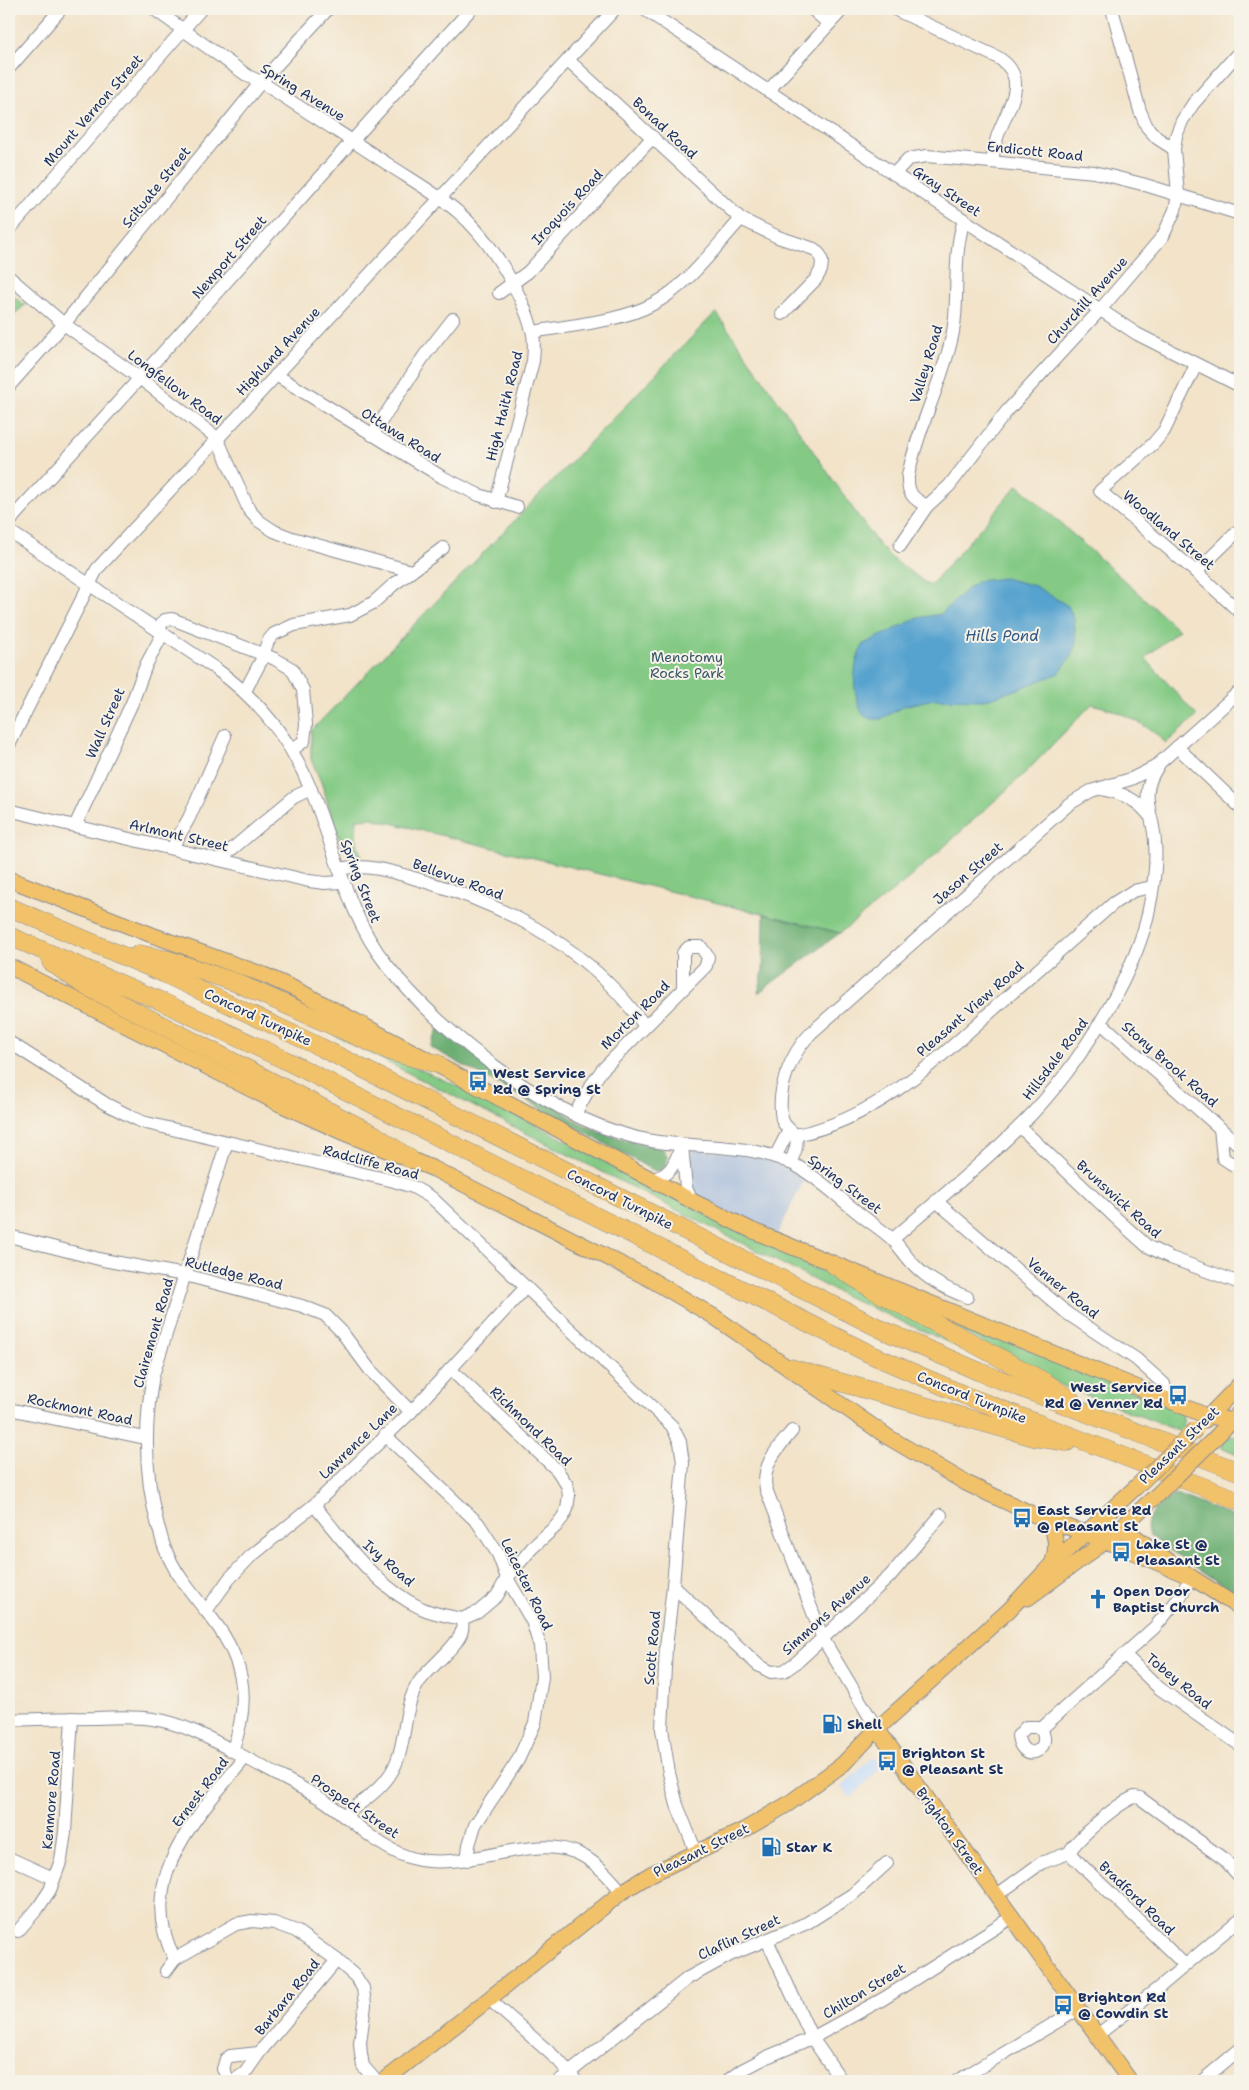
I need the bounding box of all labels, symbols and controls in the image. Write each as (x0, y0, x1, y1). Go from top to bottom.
street label: Mount Vernon Street (39, 50, 147, 170)
street label: Spring Avenue (257, 59, 349, 125)
street label: Bonad Road (629, 93, 701, 163)
street label: Endicott Road (986, 137, 1084, 165)
street label: Scituate Street (118, 143, 194, 231)
street label: Gray Street (909, 162, 985, 220)
street label: Iroquois Road (527, 165, 607, 248)
street label: Newport Street (188, 212, 270, 302)
street label: Churchill Avenue (1043, 252, 1131, 348)
street label: Highland Avenue (232, 303, 324, 399)
street label: Valley Road (906, 323, 946, 405)
street label: Longfellow Road (124, 346, 226, 428)
street label: High Haith Road (482, 349, 526, 463)
street label: Ottawa Road (358, 403, 444, 467)
street label: Woodland Street (1119, 486, 1219, 574)
water label: Hills Pond (965, 626, 1039, 646)
park label: Menotomy Rocks Park (650, 648, 724, 682)
street label: Wall Street (81, 685, 129, 761)
street label: Arlmont Street (128, 815, 230, 855)
street label: Spring Street (337, 837, 385, 925)
street label: Jason Street (929, 838, 1007, 908)
street label: Bellevue Road (410, 854, 506, 904)
street label: Pleasant View Road (913, 957, 1028, 1061)
street label: Morton Road (597, 977, 673, 1053)
street label: Concord Turnpike (201, 984, 315, 1050)
street label: Hillsdale Road (1018, 1014, 1092, 1104)
street label: Stony Brook Road (1118, 1017, 1222, 1111)
place label: West Service Rd @ Spring St (493, 1064, 601, 1098)
bus stop icon: West Service Rd @ Spring St (467, 1070, 489, 1092)
street label: Radcliffe Road (321, 1140, 421, 1184)
street label: Spring Street (804, 1150, 886, 1218)
street label: Brunswick Road (1073, 1156, 1165, 1242)
street label: Concord Turnpike (564, 1164, 676, 1234)
street label: Rutledge Road (183, 1252, 285, 1294)
street label: Venner Road (1023, 1253, 1103, 1323)
street label: Clairemont Road (129, 1276, 177, 1390)
street label: Concord Turnpike (914, 1367, 1030, 1427)
place label: West Service Rd @ Venner Rd (1045, 1378, 1163, 1412)
street label: Richmond Road (486, 1383, 576, 1470)
bus stop icon: West Service Rd @ Venner Rd (1167, 1384, 1189, 1406)
street label: Rockmont Road (26, 1389, 134, 1429)
street label: Lawrence Lane (315, 1399, 401, 1483)
street label: Pleasant Street (1135, 1402, 1223, 1488)
place label: East Service Rd @ Pleasant St (1037, 1501, 1152, 1535)
bus stop icon: East Service Rd @ Pleasant St (1011, 1507, 1033, 1529)
street label: Leicester Road (497, 1535, 557, 1633)
place label: Lake St @ Pleasant St (1136, 1535, 1220, 1569)
street label: Ivy Road (359, 1536, 419, 1590)
bus stop icon: Lake St @ Pleasant St (1110, 1541, 1132, 1563)
street label: Simmons Avenue (778, 1569, 874, 1659)
place label: Open Door Baptist Church (1113, 1582, 1219, 1616)
church icon: Open Door Baptist Church (1087, 1588, 1109, 1610)
street label: Scott Road (640, 1610, 664, 1686)
street label: Tobey Road (1142, 1649, 1216, 1713)
fuel station icon: Shell (821, 1713, 843, 1735)
place label: Shell (847, 1715, 882, 1733)
place label: Brighton St @ Pleasant St (902, 1744, 1004, 1778)
street label: Kenmore Road (38, 1750, 64, 1850)
bus stop icon: Brighton St @ Pleasant St (876, 1750, 898, 1772)
street label: Ernest Road (168, 1753, 232, 1831)
street label: Prospect Street (307, 1770, 403, 1842)
street label: Brighton Street (912, 1784, 988, 1878)
street label: Pleasant Street (650, 1819, 752, 1881)
fuel station icon: Star K (760, 1836, 782, 1858)
place label: Star K (786, 1838, 832, 1856)
street label: Bradford Road (1095, 1857, 1179, 1939)
street label: Claflin Street (695, 1910, 783, 1964)
street label: Barbara Road (250, 1955, 324, 2039)
street label: Chilton Street (819, 1959, 909, 2023)
place label: Brighton Rd @ Cowdin St (1078, 1988, 1169, 2022)
bus stop icon: Brighton Rd @ Cowdin St (1052, 1994, 1074, 2016)

